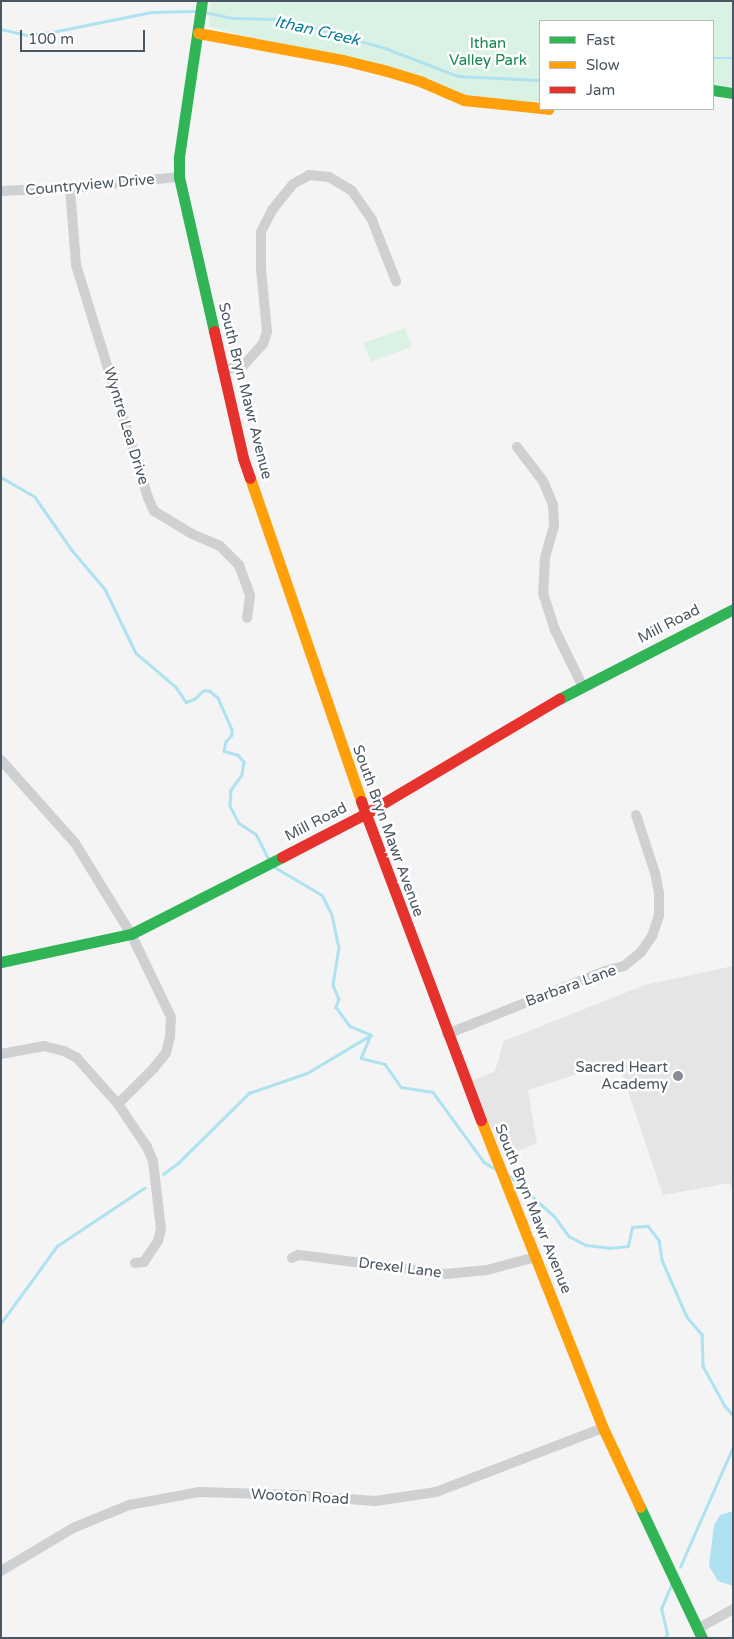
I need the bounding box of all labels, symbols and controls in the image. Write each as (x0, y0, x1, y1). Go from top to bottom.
water label: Ithan Creek (273, 12, 361, 50)
scale bar (22, 20, 148, 52)
legend (539, 20, 714, 110)
text: 100 m (28, 30, 74, 48)
text: Fast (586, 31, 615, 49)
park label: Ithan Valley Park (449, 34, 527, 69)
text: Slow (586, 56, 620, 74)
text: Jam (586, 81, 615, 99)
street label: Countryview Drive (25, 170, 155, 200)
street label: South Bryn Mawr Avenue (214, 301, 276, 481)
street label: Wyntre Lea Drive (100, 365, 152, 487)
street label: Mill Road (635, 601, 703, 647)
street label: South Bryn Mawr Avenue (349, 743, 427, 919)
street label: Mill Road (282, 799, 350, 845)
street label: Barbara Lane (523, 961, 619, 1011)
place label: Sacred Heart Academy (575, 1058, 668, 1093)
marker: Sacred Heart Academy (672, 1070, 684, 1082)
street label: South Bryn Mawr Avenue (491, 1122, 575, 1296)
street label: Drexel Lane (357, 1254, 443, 1282)
street label: Wooton Road (251, 1485, 349, 1509)

